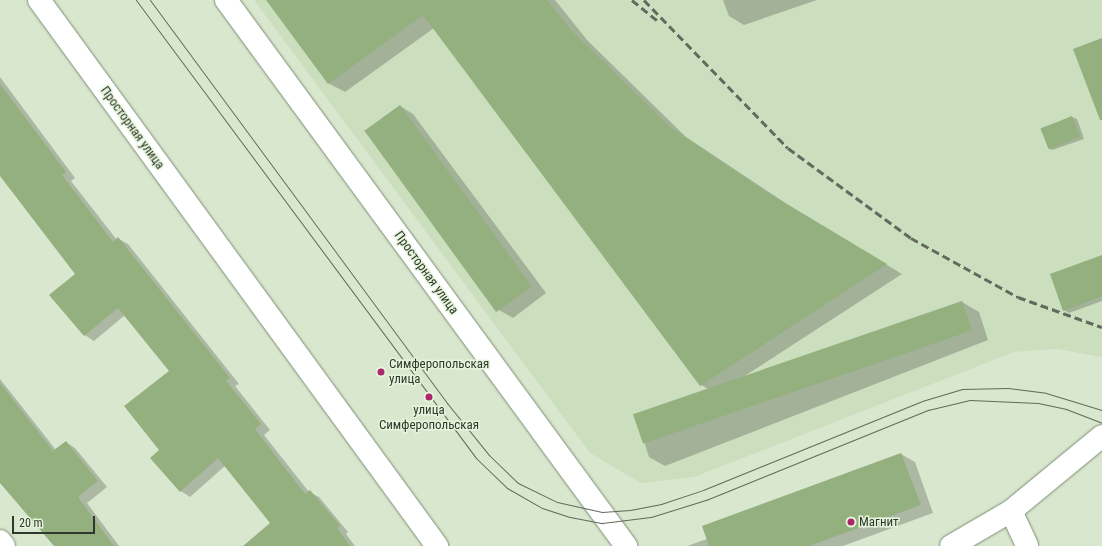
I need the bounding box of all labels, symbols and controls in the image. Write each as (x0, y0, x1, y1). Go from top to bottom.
street label: Просторная улица (97, 83, 167, 173)
street label: Просторная улица (391, 228, 461, 318)
place label: Симферопольская улица (389, 357, 489, 388)
marker: Симферопольская улица (376, 367, 386, 377)
marker: улица Симферопольская (424, 392, 434, 402)
place label: улица Симферопольская (379, 403, 479, 434)
scale bar (14, 508, 97, 534)
place label: Магнит (859, 514, 899, 530)
text: 20 m (19, 516, 43, 530)
marker: Магнит (846, 517, 856, 527)

